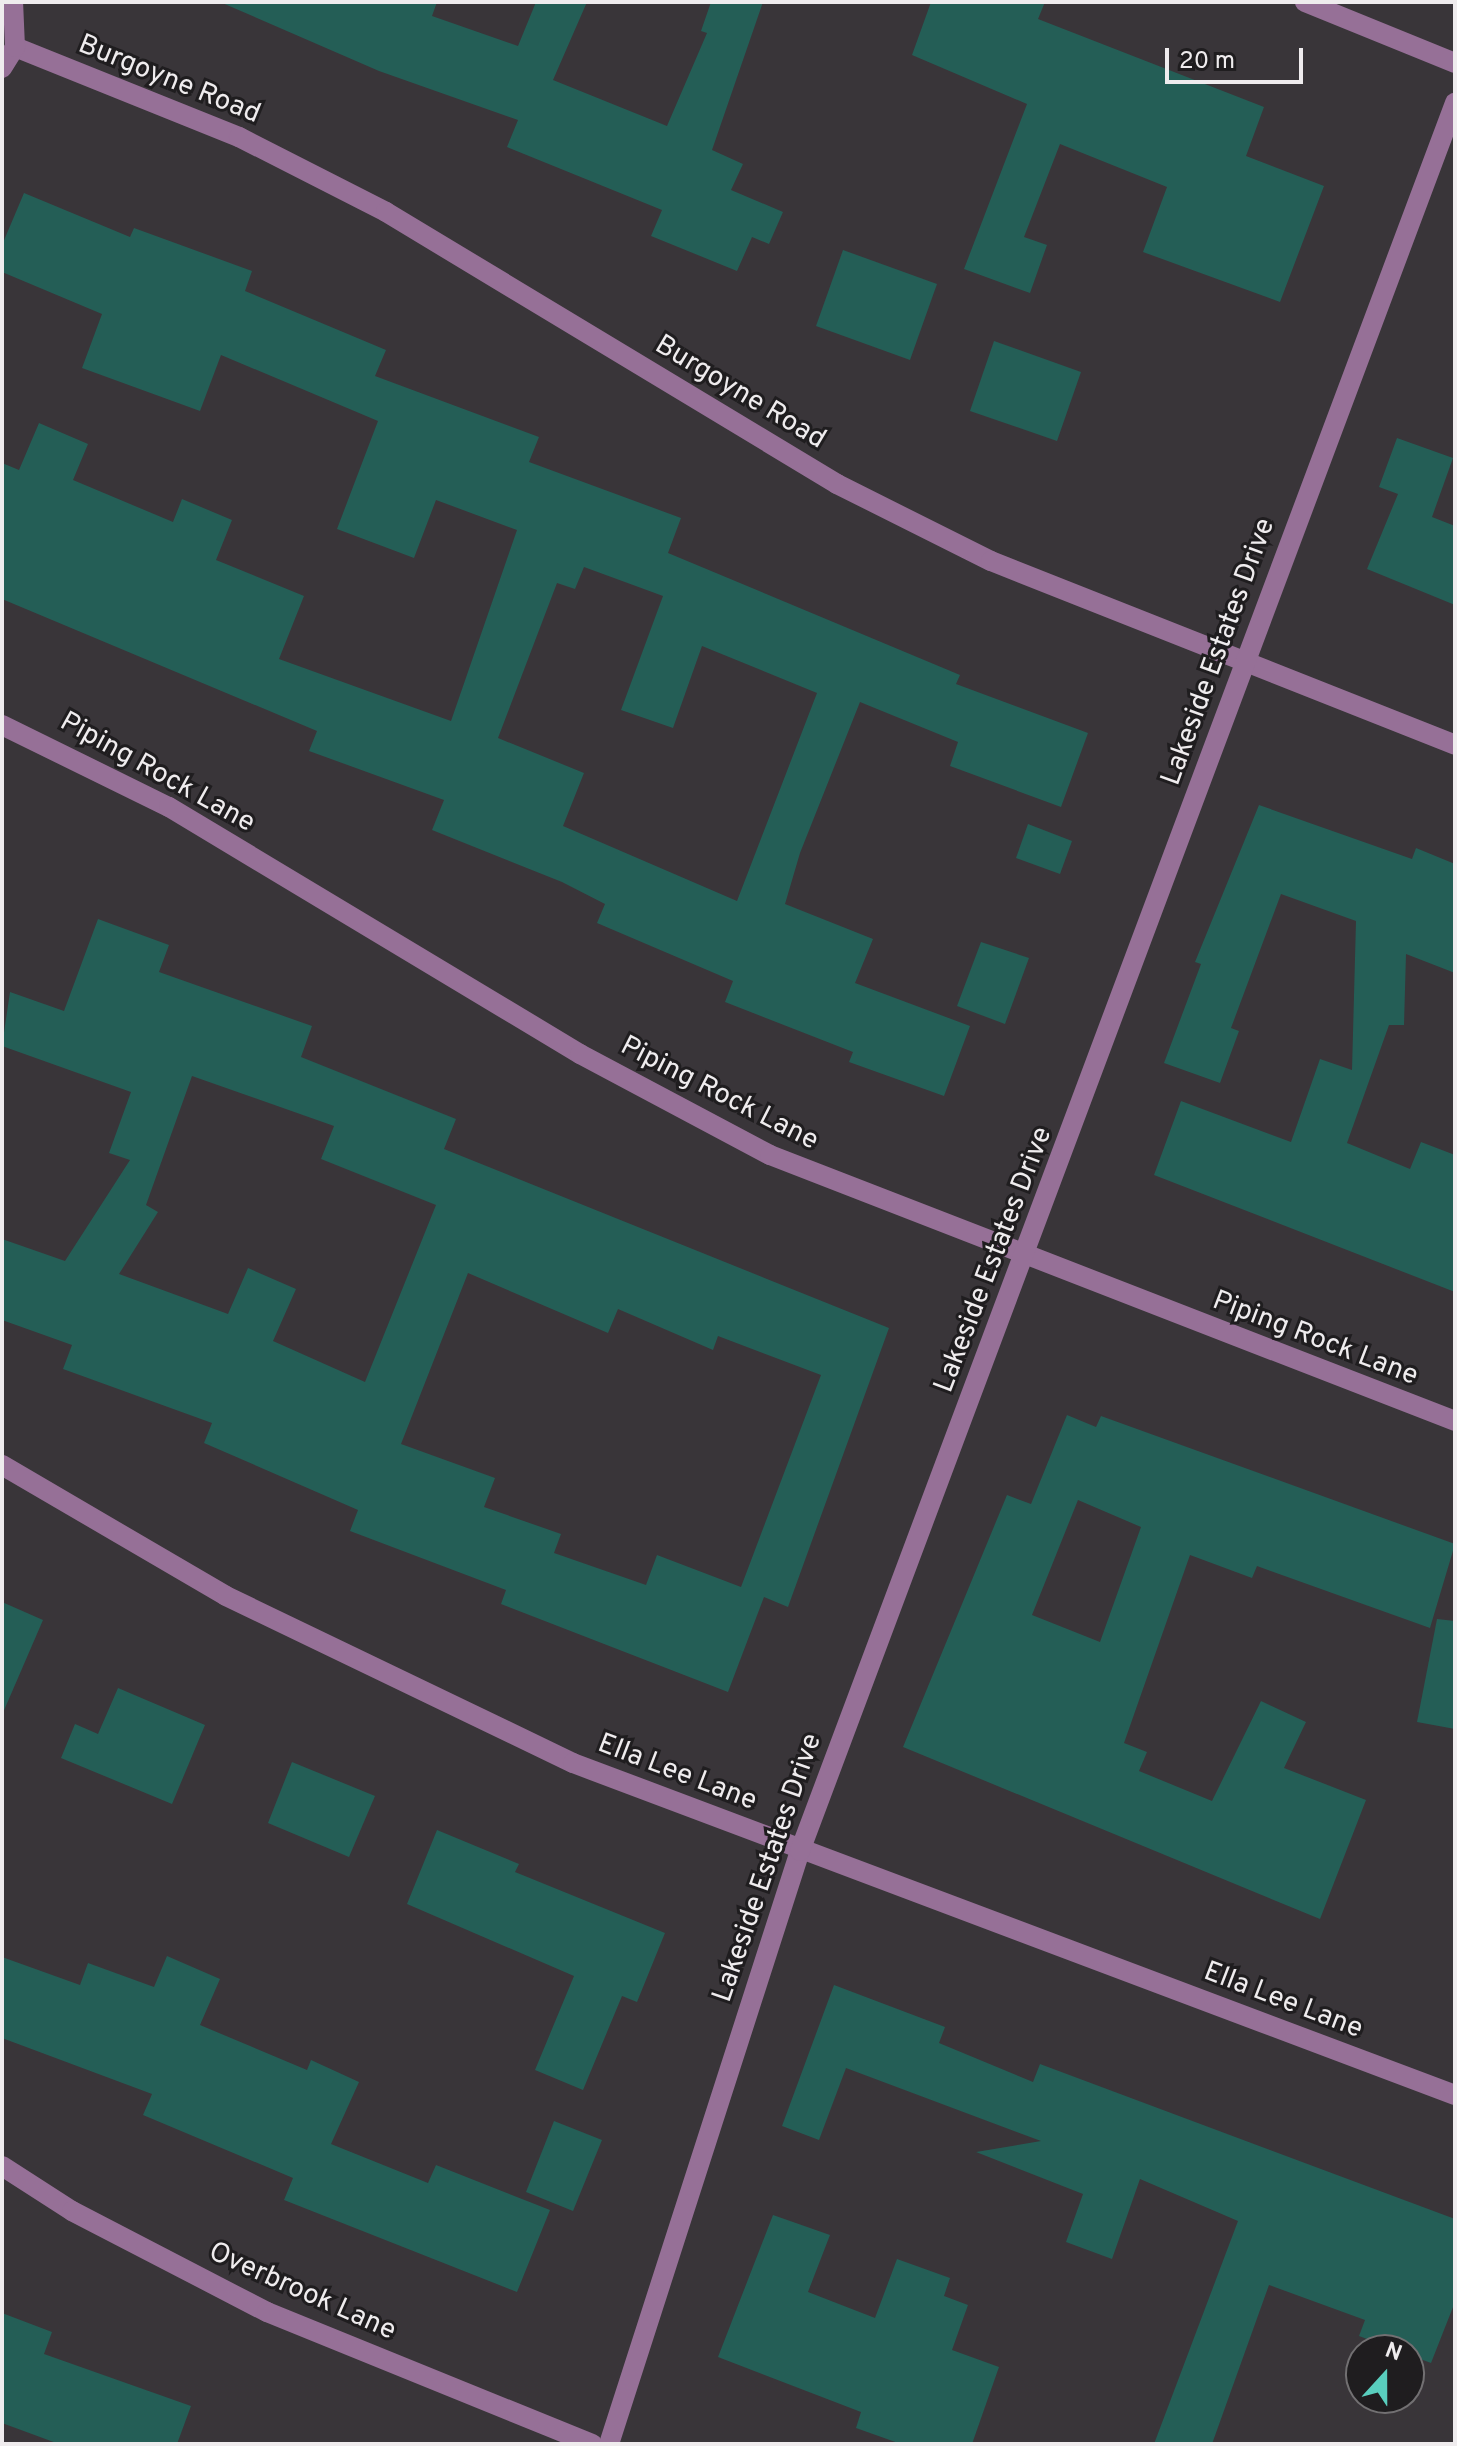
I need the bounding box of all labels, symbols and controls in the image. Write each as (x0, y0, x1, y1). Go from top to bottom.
street label: Burgoyne Road (73, 28, 265, 132)
scale bar (1169, 32, 1307, 82)
text: 20 m (1179, 47, 1235, 77)
street label: Burgoyne Road (648, 329, 832, 457)
street label: Lakeside Estates Drive (1155, 514, 1283, 790)
street label: Piping Rock Lane (54, 706, 260, 840)
street label: Piping Rock Lane (614, 1030, 824, 1158)
street label: Lakeside Estates Drive (928, 1122, 1060, 1398)
street label: Piping Rock Lane (1207, 1284, 1423, 1394)
street label: Ella Lee Lane (593, 1727, 761, 1819)
street label: Lakeside Estates Drive (706, 1729, 830, 2007)
street label: Ella Lee Lane (1199, 1955, 1367, 2047)
street label: Overbrook Lane (203, 2236, 401, 2348)
north arrow (1345, 2334, 1425, 2414)
text: N (1381, 2338, 1405, 2368)

